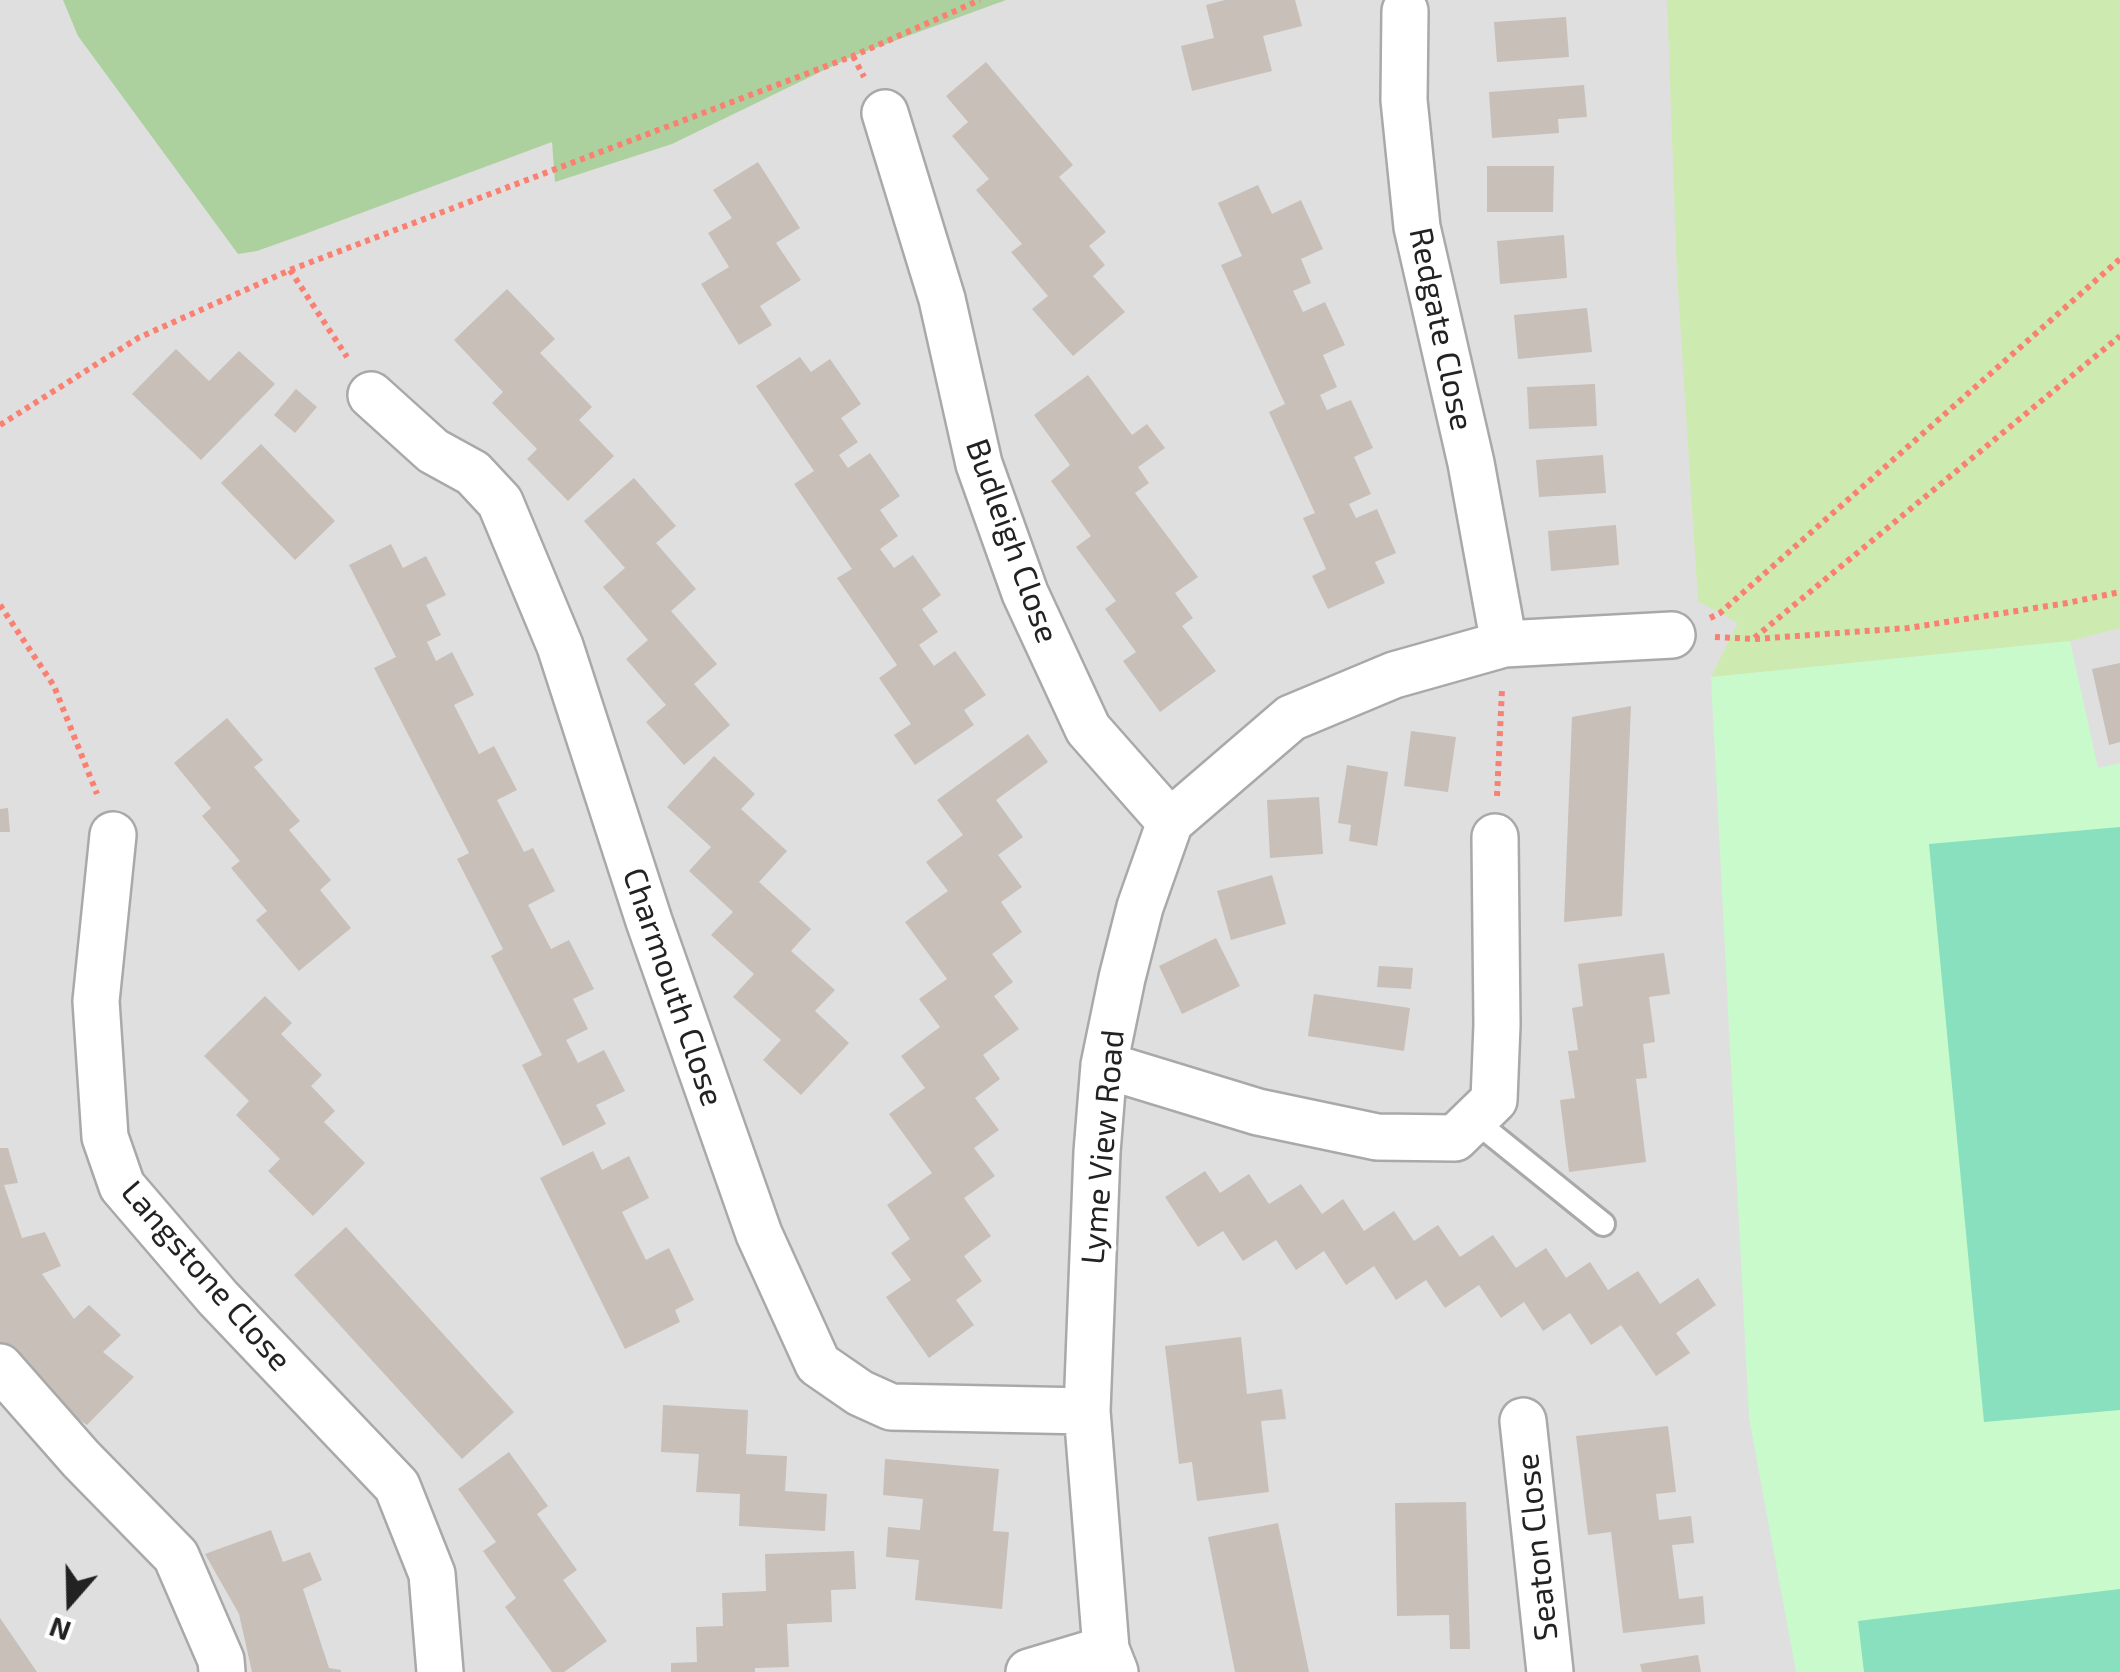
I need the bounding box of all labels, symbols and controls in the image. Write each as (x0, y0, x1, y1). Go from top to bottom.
street label: Redgate Close (1401, 224, 1481, 434)
street label: Budleigh Close (957, 434, 1067, 648)
street label: Charmouth Close (614, 863, 732, 1111)
street label: Lyme View Road (1074, 1028, 1132, 1266)
street label: Langstone Close (113, 1173, 299, 1379)
street label: Seaton Close (1508, 1451, 1566, 1643)
north arrow (20, 1552, 120, 1652)
text: N (44, 1611, 75, 1650)

